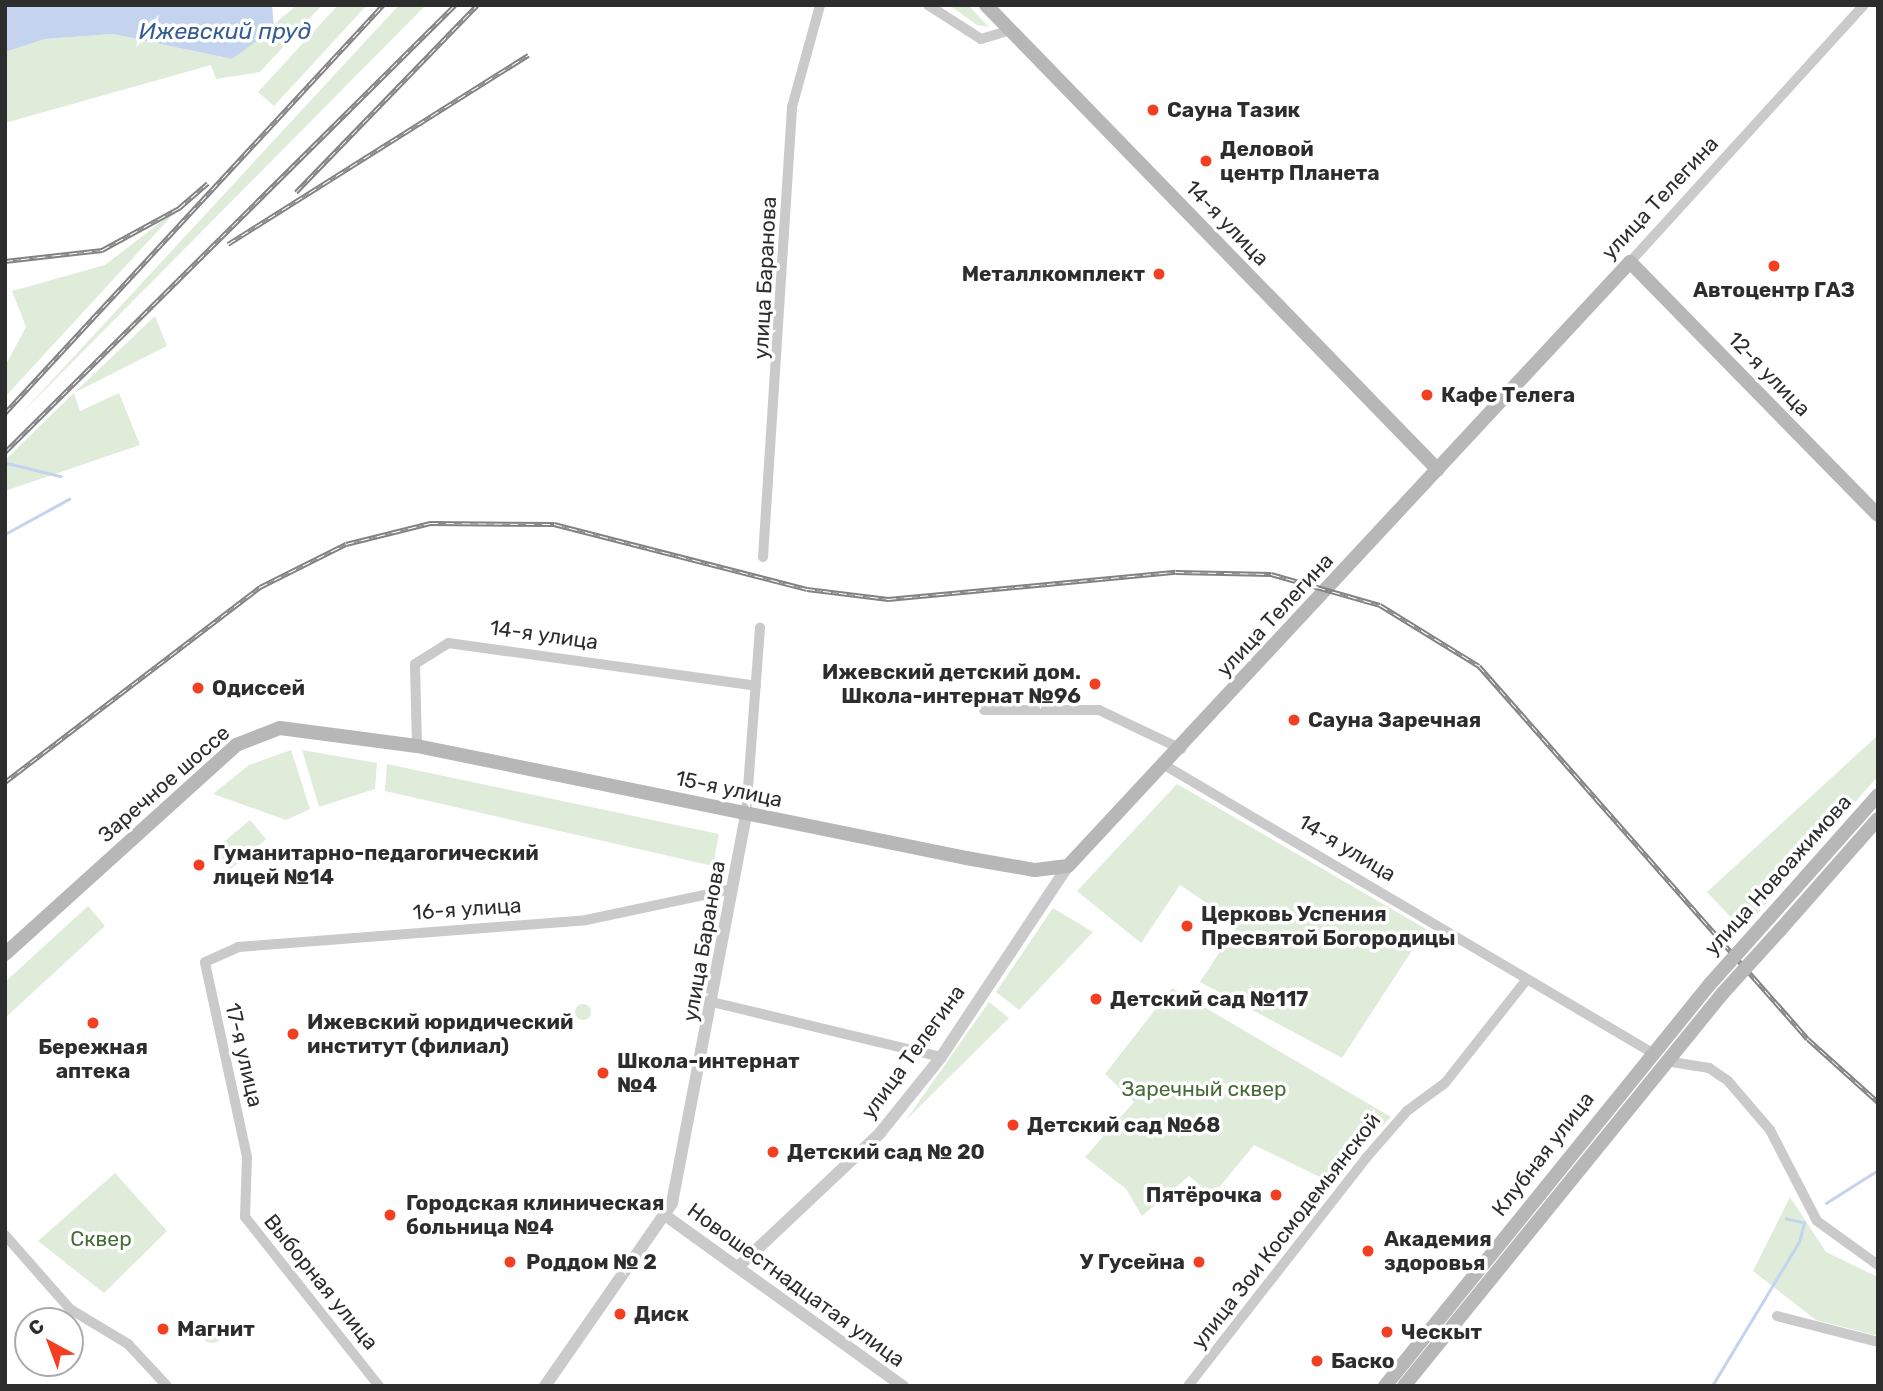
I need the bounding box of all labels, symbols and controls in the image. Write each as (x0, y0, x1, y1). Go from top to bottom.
water label: Ижевский пруд (139, 17, 311, 45)
place label: Сауна Тазик (1167, 97, 1300, 123)
marker: Сауна Тазик (1145, 102, 1161, 118)
street label: улица Телегина (1596, 131, 1724, 265)
place label: Деловой центр Планета (1220, 136, 1380, 186)
marker: Деловой центр Планета (1198, 153, 1214, 169)
street label: 14-я улица (1180, 175, 1274, 271)
street label: улица Баранова (748, 196, 782, 360)
marker: Автоцентр ГАЗ (1766, 258, 1782, 274)
place label: Металлкомплект (962, 261, 1145, 287)
marker: Металлкомплект (1151, 266, 1167, 282)
place label: Автоцентр ГАЗ (1693, 277, 1855, 303)
street label: 12-я улица (1722, 326, 1816, 422)
place label: Кафе Телега (1441, 382, 1575, 408)
marker: Кафе Телега (1419, 387, 1435, 403)
street label: улица Телегина (1211, 548, 1339, 682)
street label: 14-я улица (488, 615, 600, 655)
place label: Ижевский детский дом. Школа-интернат №96 (822, 659, 1081, 709)
place label: Одиссей (212, 675, 305, 701)
marker: Ижевский детский дом. Школа-интернат №96 (1087, 676, 1103, 692)
marker: Одиссей (190, 680, 206, 696)
place label: Сауна Заречная (1308, 707, 1481, 733)
marker: Сауна Заречная (1286, 712, 1302, 728)
street label: Заречное шоссе (93, 720, 235, 848)
street label: 15-я улица (673, 765, 785, 813)
street label: улица Новоажимова (1699, 790, 1857, 960)
street label: 14-я улица (1294, 809, 1400, 887)
place label: Гуманитарно-педагогический лицей №14 (213, 840, 539, 890)
marker: Гуманитарно-педагогический лицей №14 (191, 857, 207, 873)
street label: улица Баранова (677, 859, 731, 1023)
street label: 16-я улица (412, 893, 522, 925)
place label: Церковь Успения Пресвятой Богородицы (1201, 901, 1456, 951)
marker: Церковь Успения Пресвятой Богородицы (1179, 918, 1195, 934)
street label: улица Телегина (856, 980, 970, 1124)
place label: Детский сад №117 (1110, 986, 1308, 1012)
marker: Детский сад №117 (1088, 991, 1104, 1007)
street label: 17-я улица (220, 1000, 268, 1110)
place label: Ижевский юридический институт (филиал) (307, 1009, 573, 1059)
marker: Бережная аптека (85, 1015, 101, 1031)
marker: Ижевский юридический институт (филиал) (285, 1026, 301, 1042)
place label: Бережная аптека (38, 1034, 148, 1084)
place label: Школа-интернат №4 (617, 1048, 800, 1098)
marker: Школа-интернат №4 (595, 1065, 611, 1081)
park label: Заречный сквер (1122, 1076, 1286, 1102)
street label: Клубная улица (1487, 1087, 1599, 1221)
street label: улица Зои Космодемьянской (1186, 1108, 1386, 1354)
place label: Детский сад №68 (1027, 1112, 1220, 1138)
marker: Детский сад №68 (1005, 1117, 1021, 1133)
place label: Детский сад № 20 (787, 1139, 985, 1165)
marker: Детский сад № 20 (765, 1144, 781, 1160)
place label: Пятёрочка (1146, 1182, 1262, 1208)
marker: Пятёрочка (1268, 1187, 1284, 1203)
place label: Городская клиническая больница №4 (406, 1190, 664, 1240)
street label: Новошестнадцатая улица (682, 1198, 910, 1372)
marker: Городская клиническая больница №4 (380, 1205, 400, 1225)
street label: Выборная улица (259, 1209, 383, 1355)
park label: Сквер (70, 1226, 132, 1252)
place label: Академия здоровья (1384, 1226, 1492, 1276)
marker: Академия здоровья (1358, 1241, 1378, 1261)
place label: Роддом № 2 (526, 1249, 657, 1275)
place label: У Гусейна (1080, 1249, 1185, 1275)
marker: Роддом № 2 (500, 1252, 520, 1272)
marker: У Гусейна (1191, 1254, 1207, 1270)
place label: Диск (634, 1301, 689, 1327)
marker: Диск (612, 1306, 628, 1322)
north arrow (14, 1307, 84, 1377)
text: С (24, 1314, 49, 1340)
place label: Магнит (177, 1316, 255, 1342)
place label: Ческыт (1401, 1319, 1482, 1345)
marker: Магнит (155, 1321, 171, 1337)
marker: Ческыт (1379, 1324, 1395, 1340)
place label: Баско (1331, 1348, 1395, 1374)
marker: Баско (1309, 1353, 1325, 1369)

